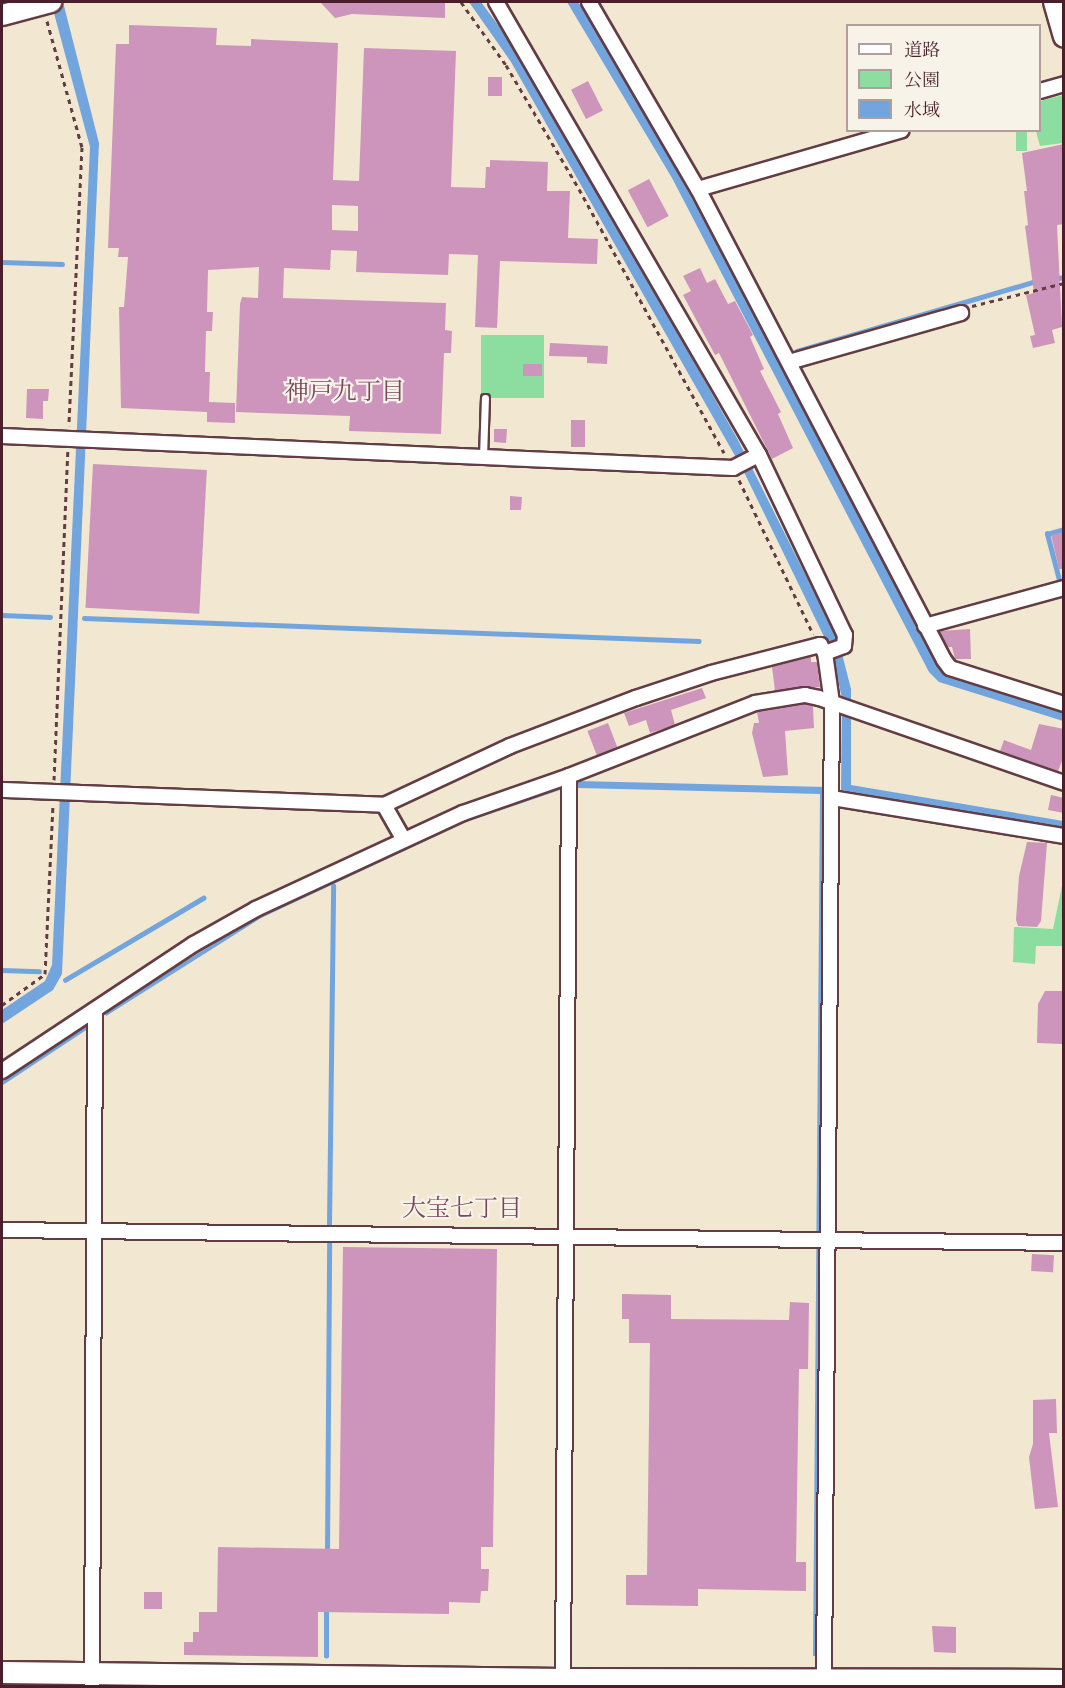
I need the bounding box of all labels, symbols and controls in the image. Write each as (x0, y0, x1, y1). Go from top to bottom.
legend (846, 24, 1041, 132)
text: 道路 (904, 38, 940, 63)
text: 公園 (904, 68, 940, 93)
text: 水域 (904, 98, 940, 123)
district label: 神戸九丁目 (285, 378, 405, 406)
district label: 大宝七丁目 (402, 1195, 522, 1223)

